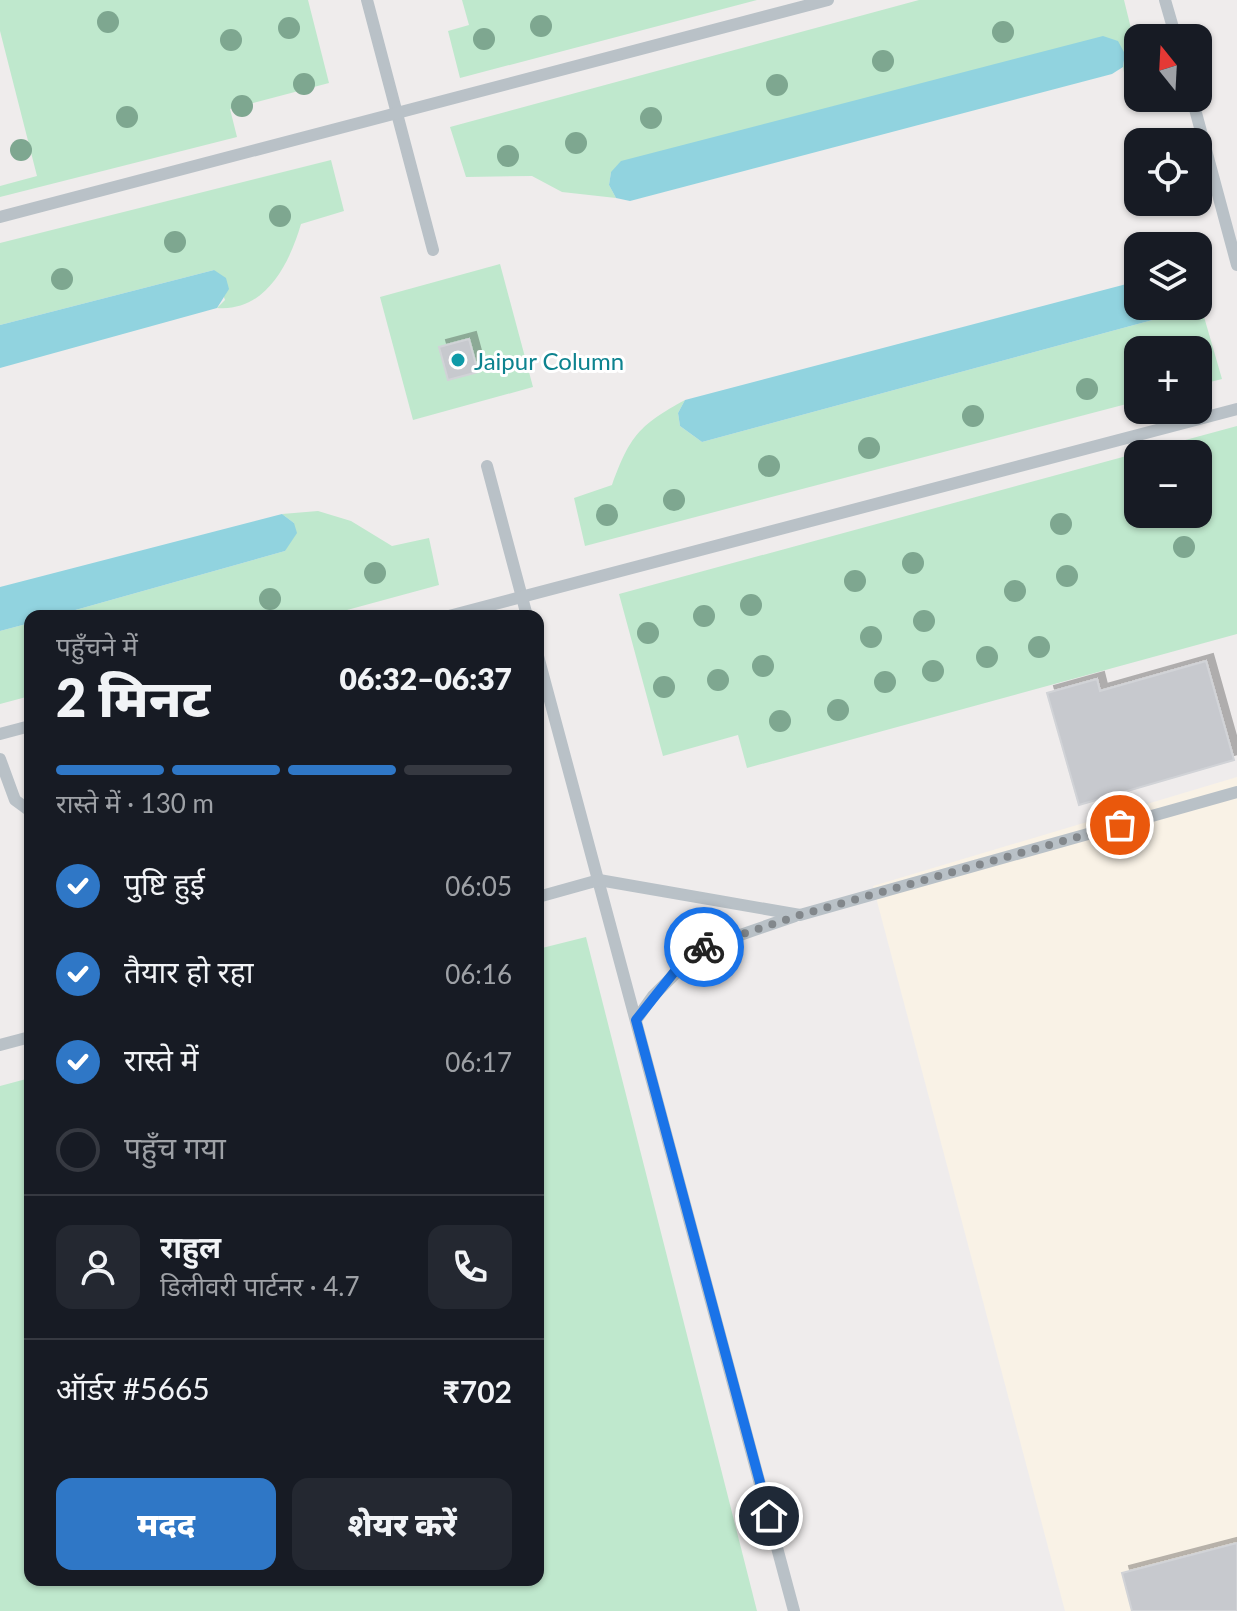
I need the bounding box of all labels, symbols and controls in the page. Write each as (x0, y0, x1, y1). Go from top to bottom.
north arrow (1124, 24, 1212, 112)
map controls (1124, 24, 1212, 528)
button: locate (1124, 128, 1212, 216)
button: layers (1124, 232, 1212, 320)
button: + (1124, 336, 1212, 424)
place label: Jaipur Column (474, 346, 624, 375)
marker: Jaipur Column (449, 351, 467, 369)
button: − (1124, 440, 1212, 528)
text: पहुँचने में (56, 630, 138, 662)
text: 06:32–06:37 (339, 660, 512, 696)
text: 2 मिनट (56, 666, 210, 728)
text: रास्ते में · 130 m (56, 787, 214, 819)
pin (1086, 791, 1154, 859)
icon: bag (1098, 803, 1142, 847)
icon: check (56, 864, 100, 908)
text: पुष्टि हुई (124, 865, 205, 901)
text: 06:05 (445, 870, 512, 902)
courier (664, 907, 744, 987)
icon: bike (682, 925, 726, 969)
icon: check (56, 952, 100, 996)
text: तैयार हो रहा (124, 953, 254, 989)
text: 06:16 (445, 958, 512, 990)
icon: check (56, 1040, 100, 1084)
text: रास्ते में (124, 1041, 198, 1077)
text: 06:17 (445, 1046, 512, 1078)
text: पहुँच गया (124, 1129, 226, 1165)
button: person (56, 1225, 140, 1309)
button: phone (428, 1225, 512, 1309)
text: राहुल (160, 1228, 221, 1264)
text: डिलीवरी पार्टनर · 4.7 (160, 1270, 360, 1302)
text: ऑर्डर #5665 (56, 1370, 210, 1406)
text: ₹702 (442, 1373, 512, 1409)
button: मदद (56, 1478, 276, 1570)
button: शेयर करें (292, 1478, 512, 1570)
pin (735, 1482, 803, 1550)
icon: home (747, 1494, 791, 1538)

